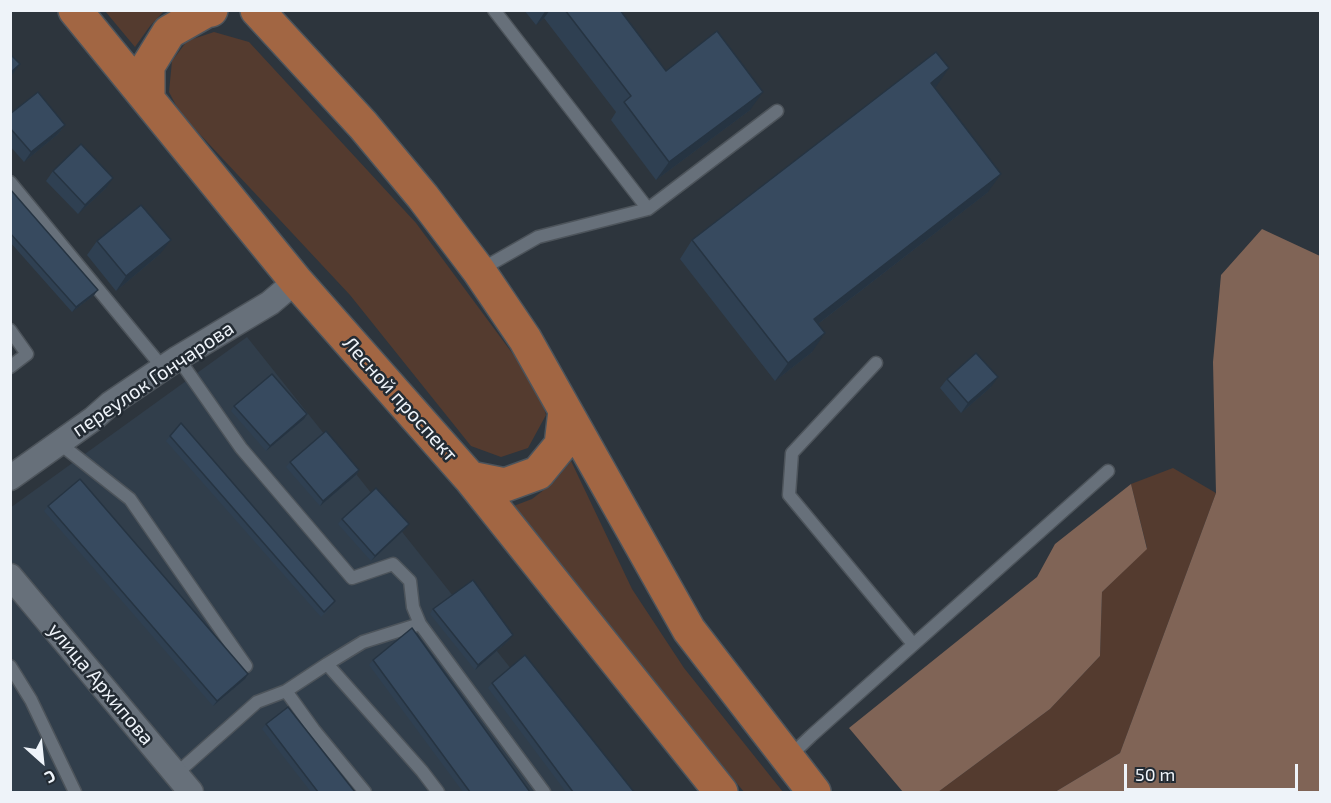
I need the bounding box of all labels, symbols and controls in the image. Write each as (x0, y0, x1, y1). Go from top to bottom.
street label: переулок Гончарова (68, 316, 238, 442)
street label: Лесной проспект (337, 331, 463, 467)
street label: улица Архипова (43, 618, 159, 750)
north arrow (12, 731, 72, 791)
scale bar (1127, 752, 1301, 790)
text: 50 m (1135, 763, 1175, 785)
text: С (42, 767, 59, 788)

